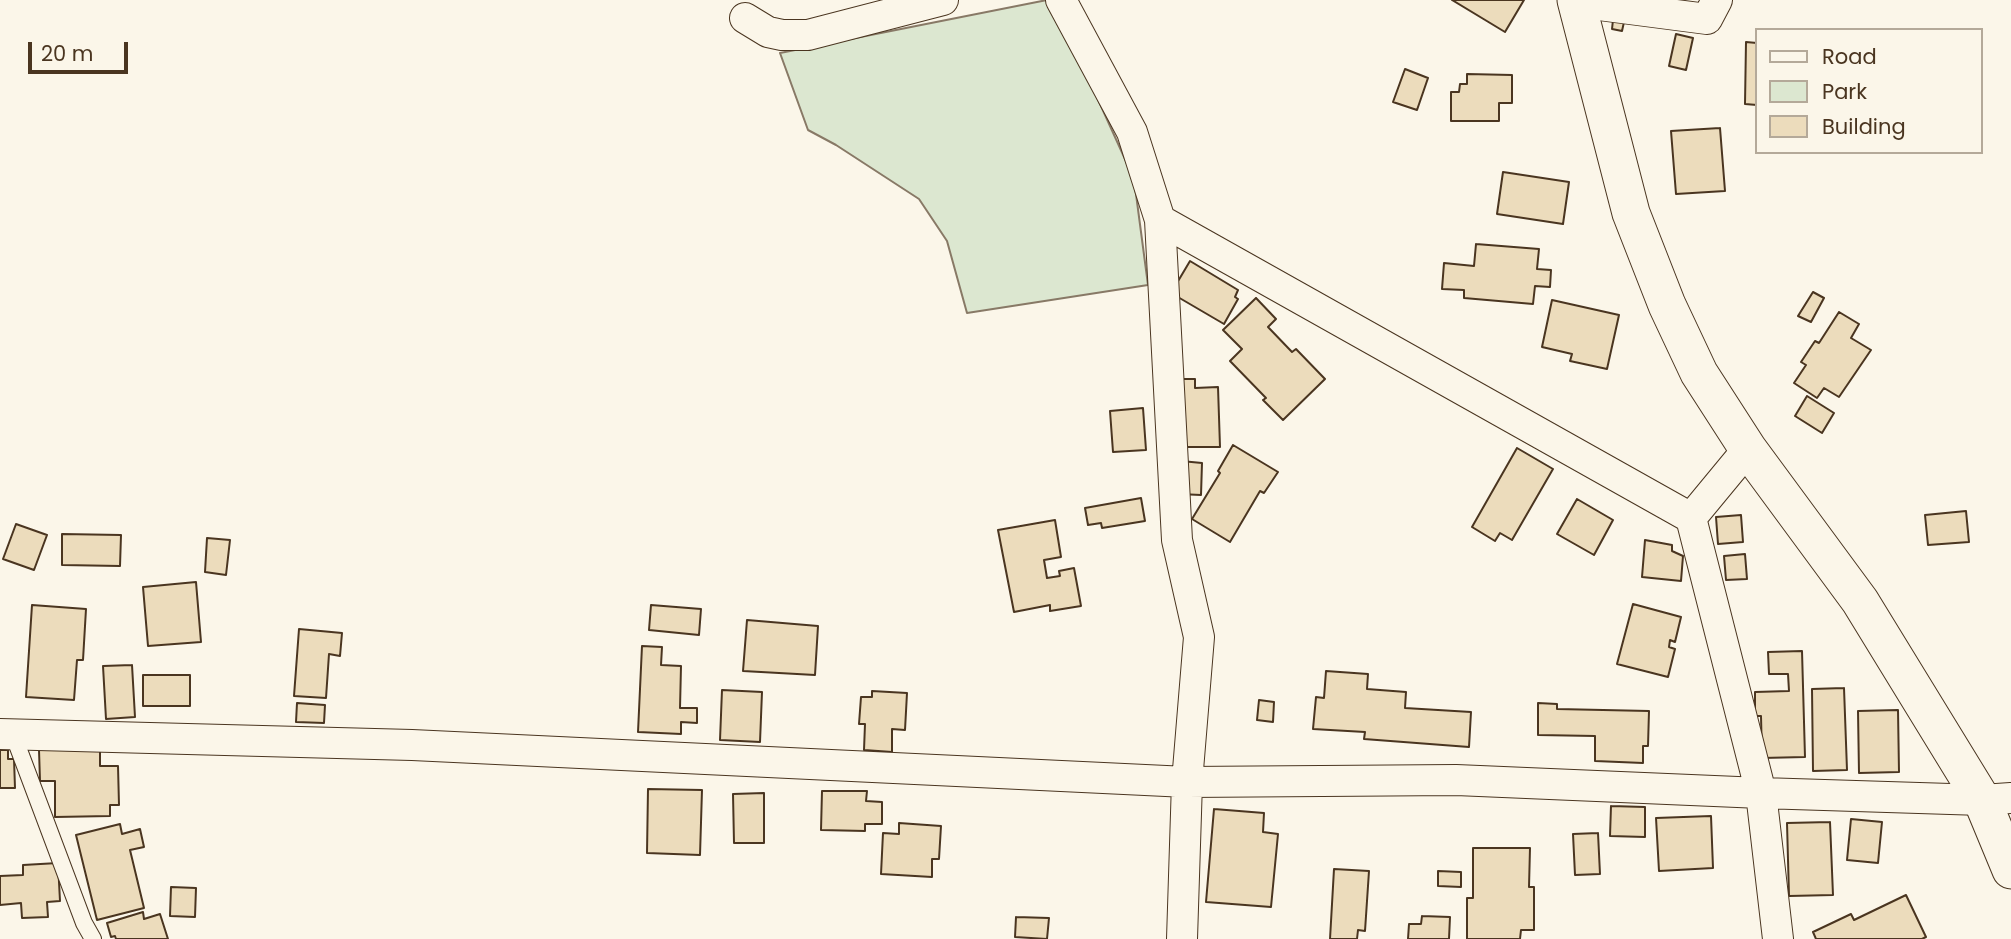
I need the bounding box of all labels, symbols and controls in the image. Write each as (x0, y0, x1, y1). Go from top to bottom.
scale bar (32, 28, 131, 72)
legend (1756, 28, 1983, 154)
text: 20 m (41, 39, 94, 68)
text: Road (1822, 42, 1877, 71)
text: Park (1822, 77, 1867, 106)
text: Building (1822, 112, 1906, 141)

